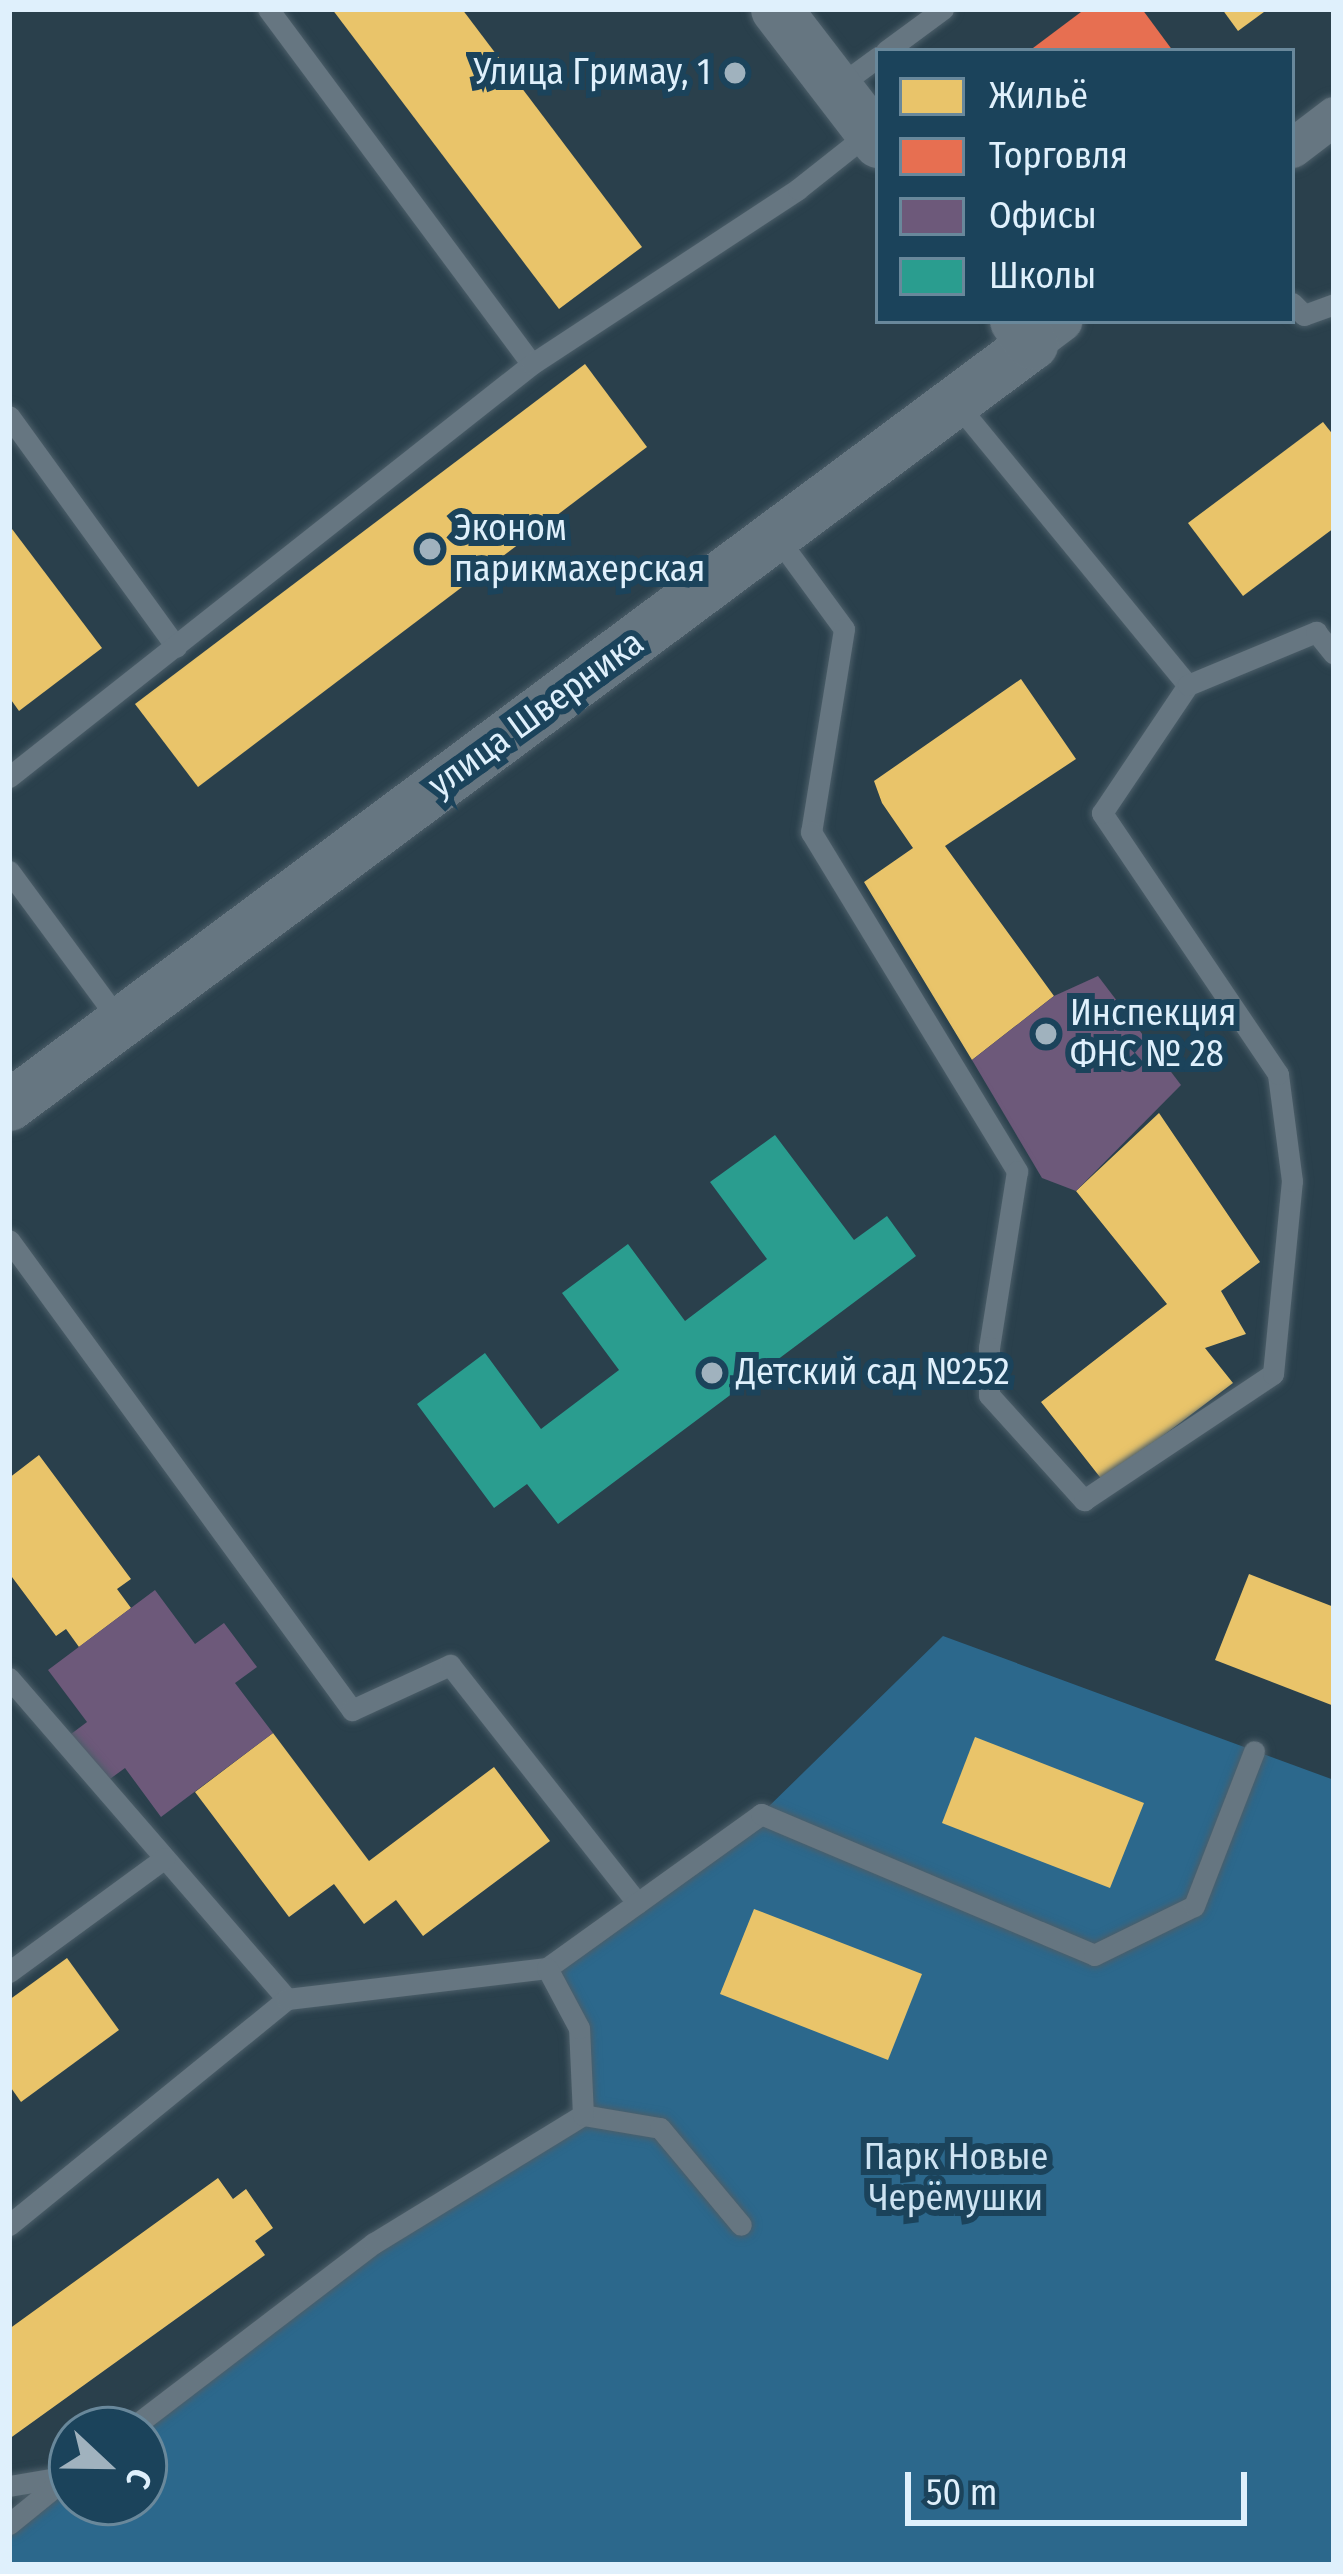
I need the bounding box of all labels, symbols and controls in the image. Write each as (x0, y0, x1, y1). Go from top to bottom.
legend (875, 48, 1295, 324)
place label: Улица Гримау, 1 (474, 51, 711, 95)
marker: Улица Гримау, 1 (722, 60, 748, 86)
text: Жильё (989, 74, 1088, 118)
text: Торговля (989, 134, 1128, 178)
text: Офисы (989, 194, 1097, 238)
text: Школы (989, 254, 1096, 298)
place label: Эконом парикмахерская (454, 506, 705, 591)
marker: Эконом парикмахерская (417, 536, 443, 562)
street label: улица Шверника (420, 621, 652, 807)
place label: Инспекция ФНС № 28 (1070, 991, 1236, 1076)
marker: Инспекция ФНС № 28 (1033, 1021, 1059, 1047)
place label: Детский сад №252 (736, 1351, 1010, 1395)
marker: Детский сад №252 (699, 1360, 725, 1386)
park label: Парк Новые Черёмушки (864, 2135, 1048, 2220)
north arrow (48, 2406, 168, 2526)
scale bar (911, 2448, 1253, 2522)
text: С (117, 2463, 160, 2494)
text: 50 m (926, 2471, 997, 2515)

